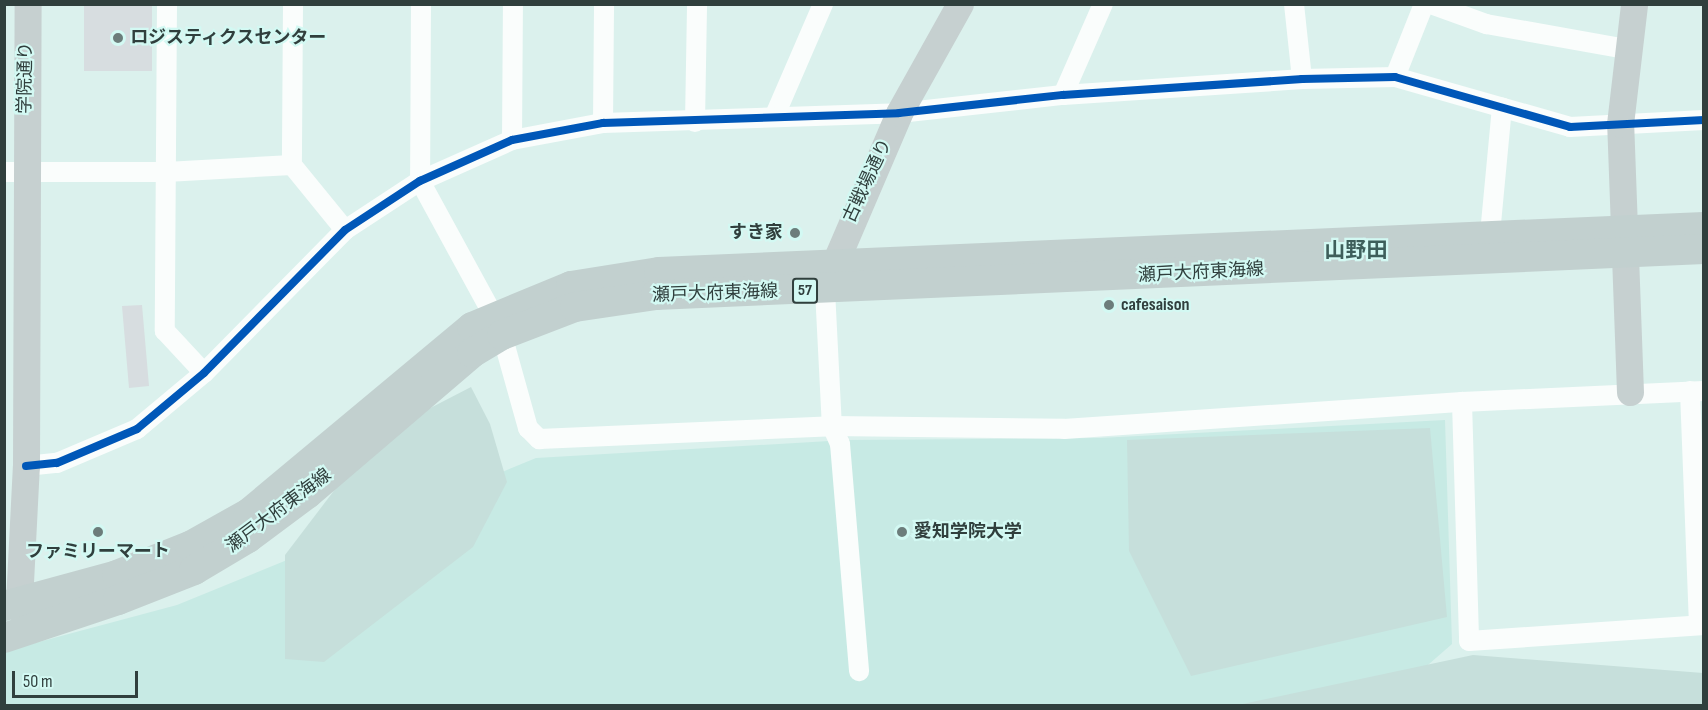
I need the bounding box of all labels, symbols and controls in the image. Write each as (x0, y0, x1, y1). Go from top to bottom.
place label: ロジスティクスセンター (130, 27, 328, 49)
marker: ロジスティクスセンター (111, 31, 125, 45)
street label: 学院通り (15, 42, 37, 114)
street label: 古戦場通り (839, 136, 897, 226)
place label: すき家 (729, 222, 783, 244)
marker: すき家 (788, 226, 802, 240)
district label: 山野田 (1325, 238, 1387, 264)
street label: 瀬戸大府東海線 (1138, 259, 1264, 287)
road number: 57 (792, 278, 818, 304)
street label: 瀬戸大府東海線 (652, 281, 778, 307)
place label: cafesaison (1121, 294, 1190, 316)
marker: cafesaison (1102, 298, 1116, 312)
street label: 瀬戸大府東海線 (222, 464, 336, 558)
place label: 愛知学院大学 (914, 521, 1022, 543)
marker: ファミリーマート (91, 525, 105, 539)
marker: 愛知学院大学 (895, 525, 909, 539)
place label: ファミリーマート (26, 541, 170, 563)
scale bar (15, 659, 141, 697)
text: 50 m (23, 671, 53, 692)

